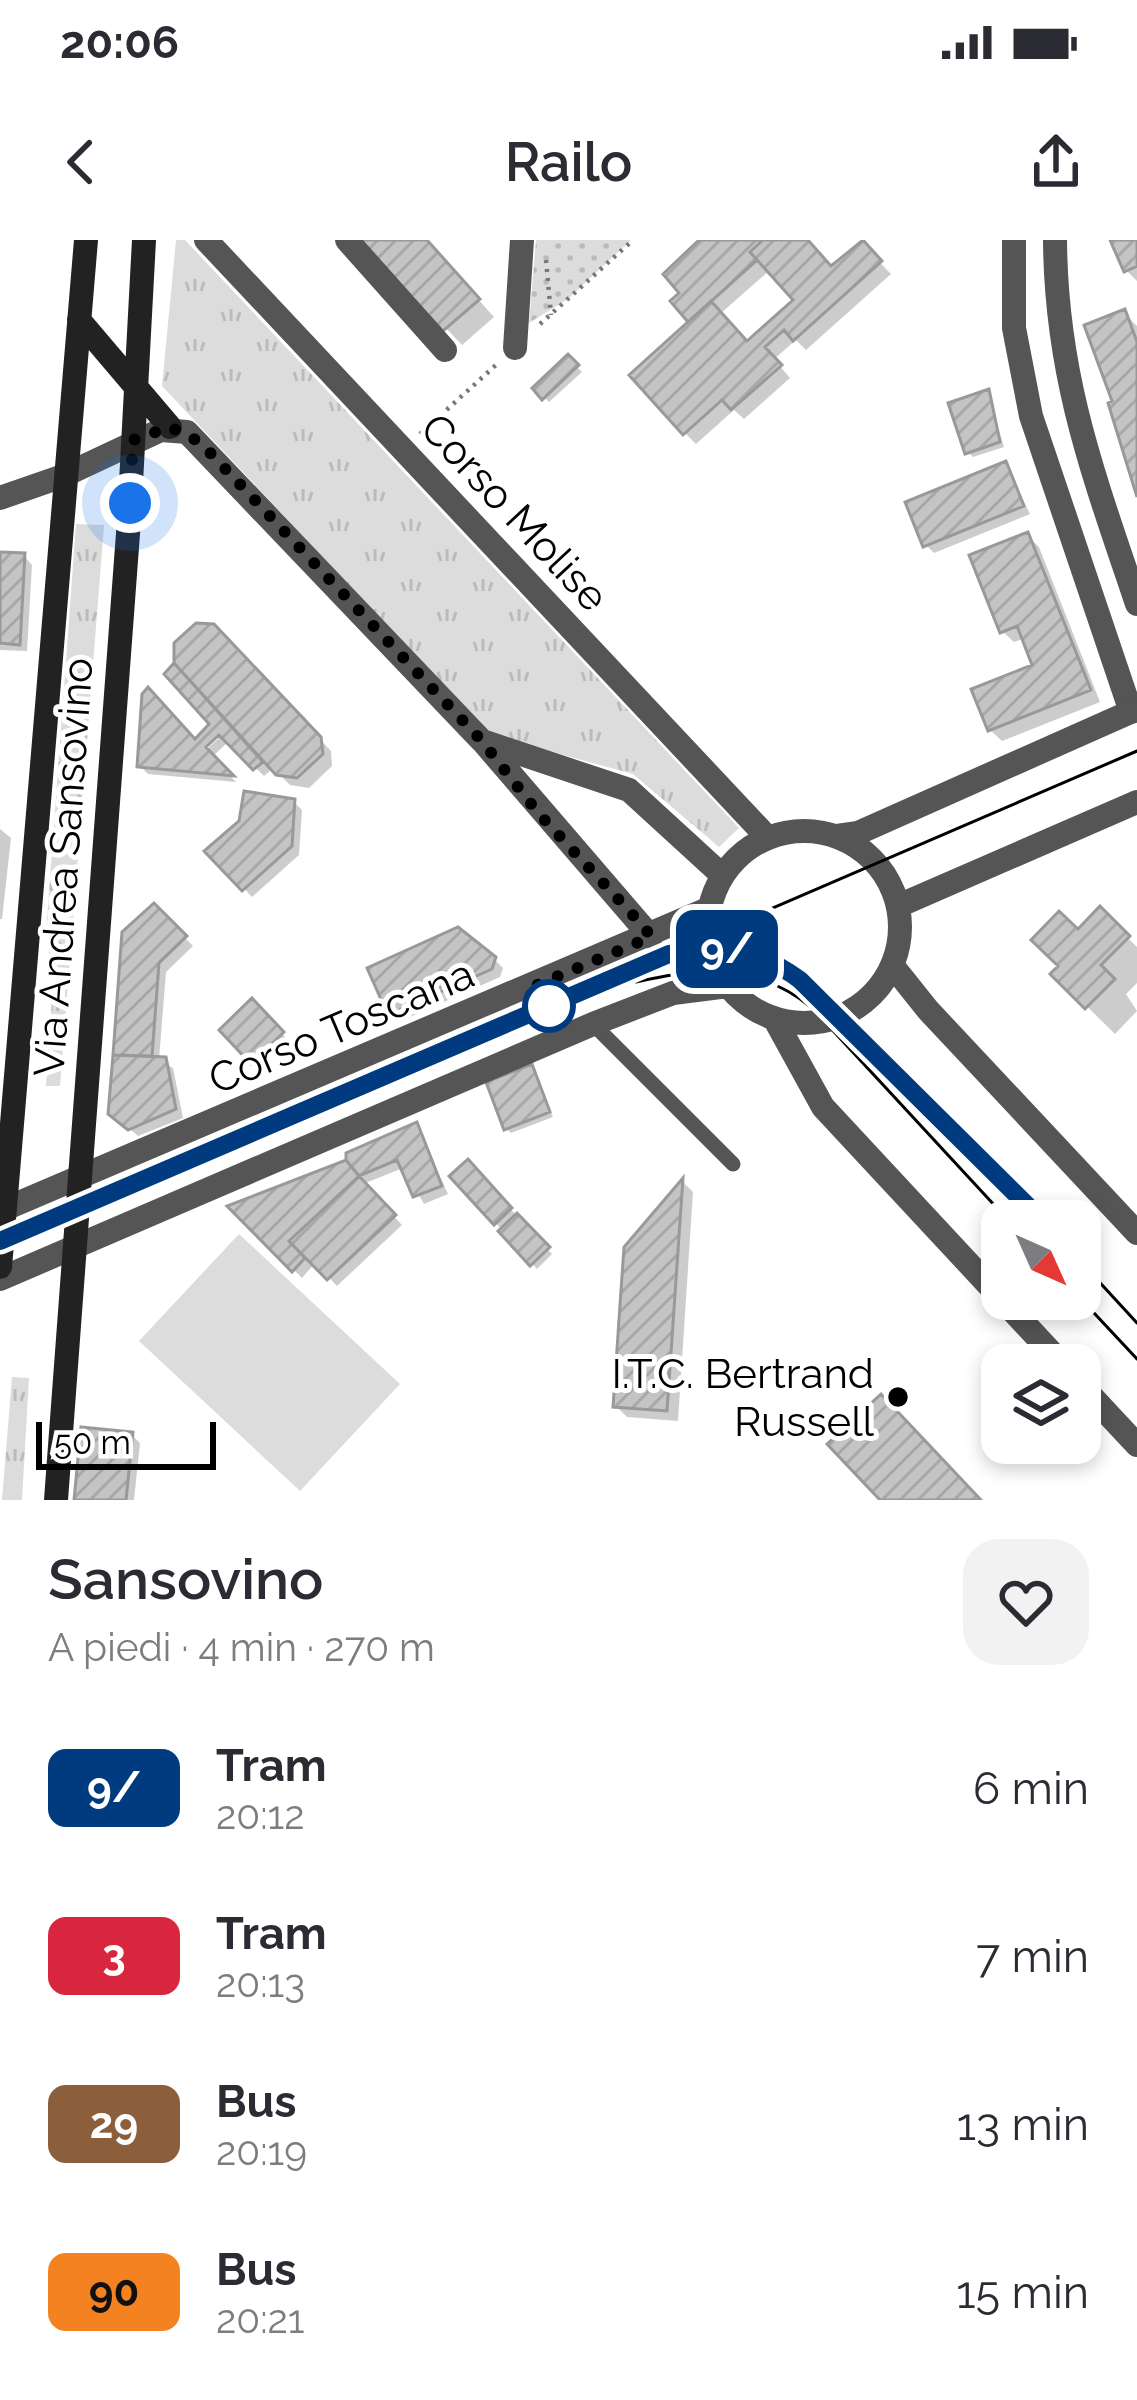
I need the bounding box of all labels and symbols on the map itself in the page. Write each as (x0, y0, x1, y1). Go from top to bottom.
street label: Corso Molise (411, 404, 618, 621)
your location (100, 473, 160, 533)
street label: Via Andrea Sansovino (24, 656, 103, 1078)
line badge: 9/ (673, 910, 781, 988)
street label: Corso Toscana (201, 949, 481, 1104)
unlabelled marker (524, 981, 574, 1031)
north arrow (981, 1200, 1101, 1320)
place label: I.T.C. Bertrand Russell (611, 1349, 875, 1446)
marker: I.T.C. Bertrand Russell (885, 1384, 911, 1410)
scale bar (36, 1416, 216, 1469)

